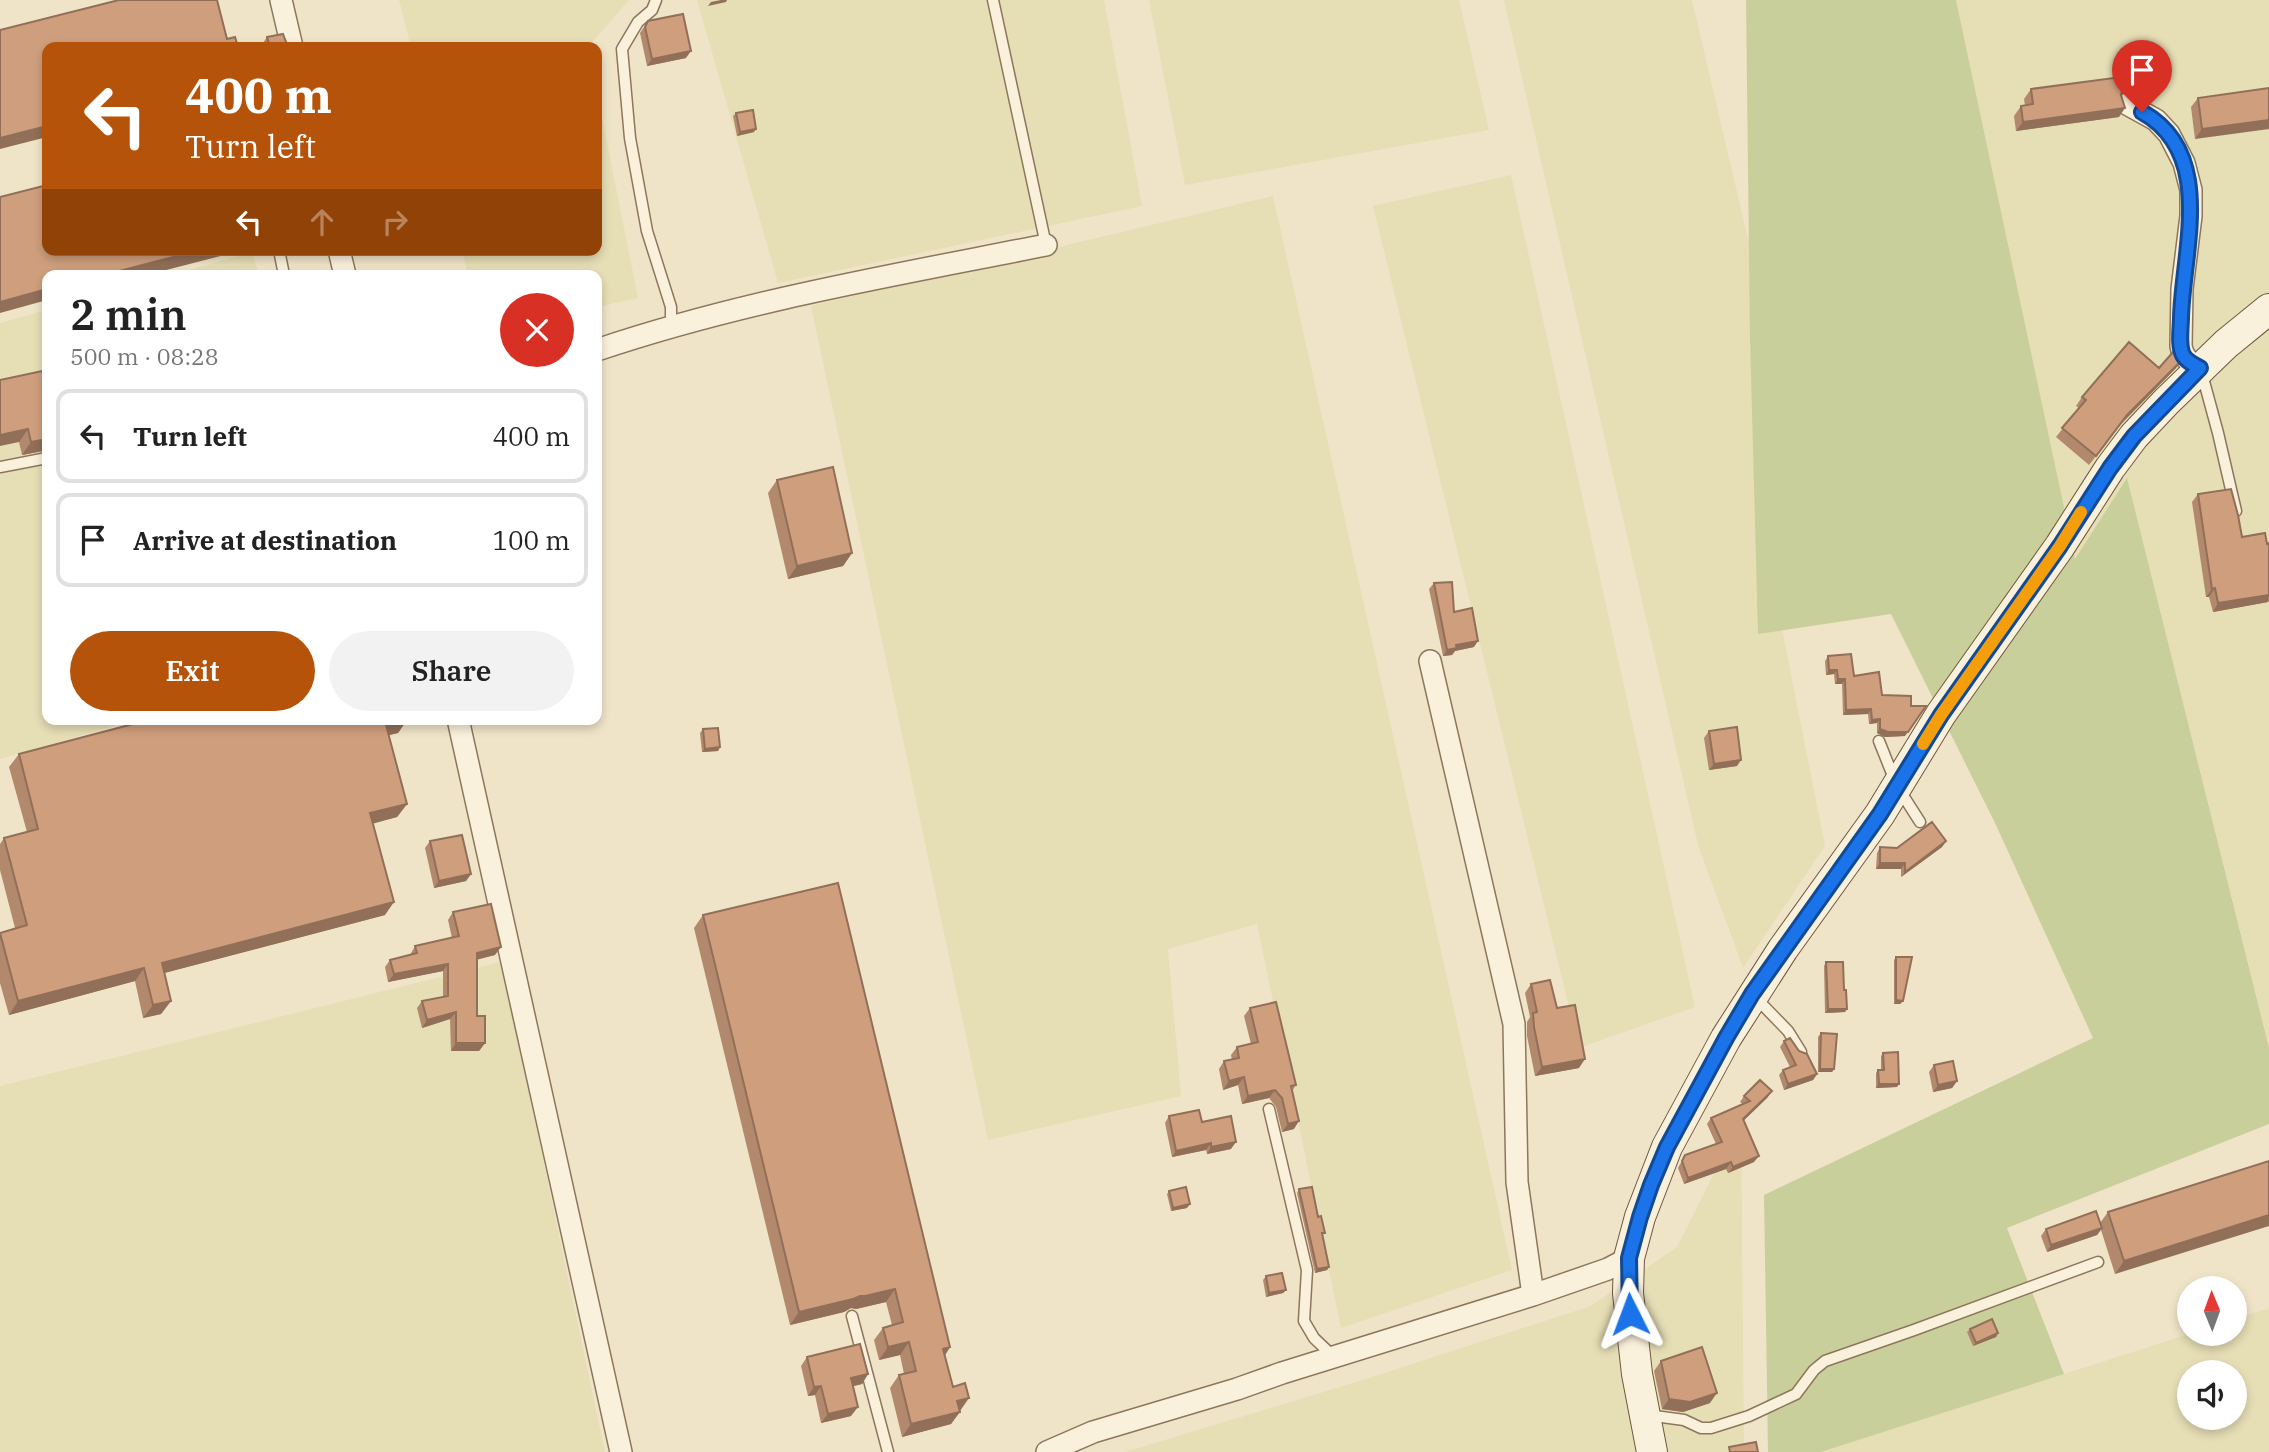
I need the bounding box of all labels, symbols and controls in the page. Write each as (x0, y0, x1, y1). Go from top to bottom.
pin (2112, 40, 2172, 112)
icon: arrive (2123, 51, 2161, 89)
text: 400 m (185, 63, 332, 126)
icon: left (70, 70, 161, 161)
text: Turn left (185, 125, 316, 167)
icon: left (230, 203, 268, 241)
icon: ahead (303, 203, 341, 241)
icon: right (376, 203, 414, 241)
text: 2 min (70, 287, 187, 342)
button: close (500, 293, 574, 367)
text: 500 m · 08:28 (70, 341, 219, 371)
icon: left (74, 417, 112, 455)
text: Turn left (133, 419, 247, 453)
text: 400 m (492, 419, 570, 453)
icon: arrive (74, 521, 112, 559)
text: Arrive at destination (133, 523, 397, 557)
text: 100 m (492, 523, 570, 557)
button: Exit (70, 631, 315, 711)
button: Share (329, 631, 574, 711)
north arrow (2177, 1276, 2247, 1346)
map controls (2177, 1276, 2247, 1430)
position arrow (1593, 1277, 1667, 1351)
button: sound (2177, 1360, 2247, 1430)

